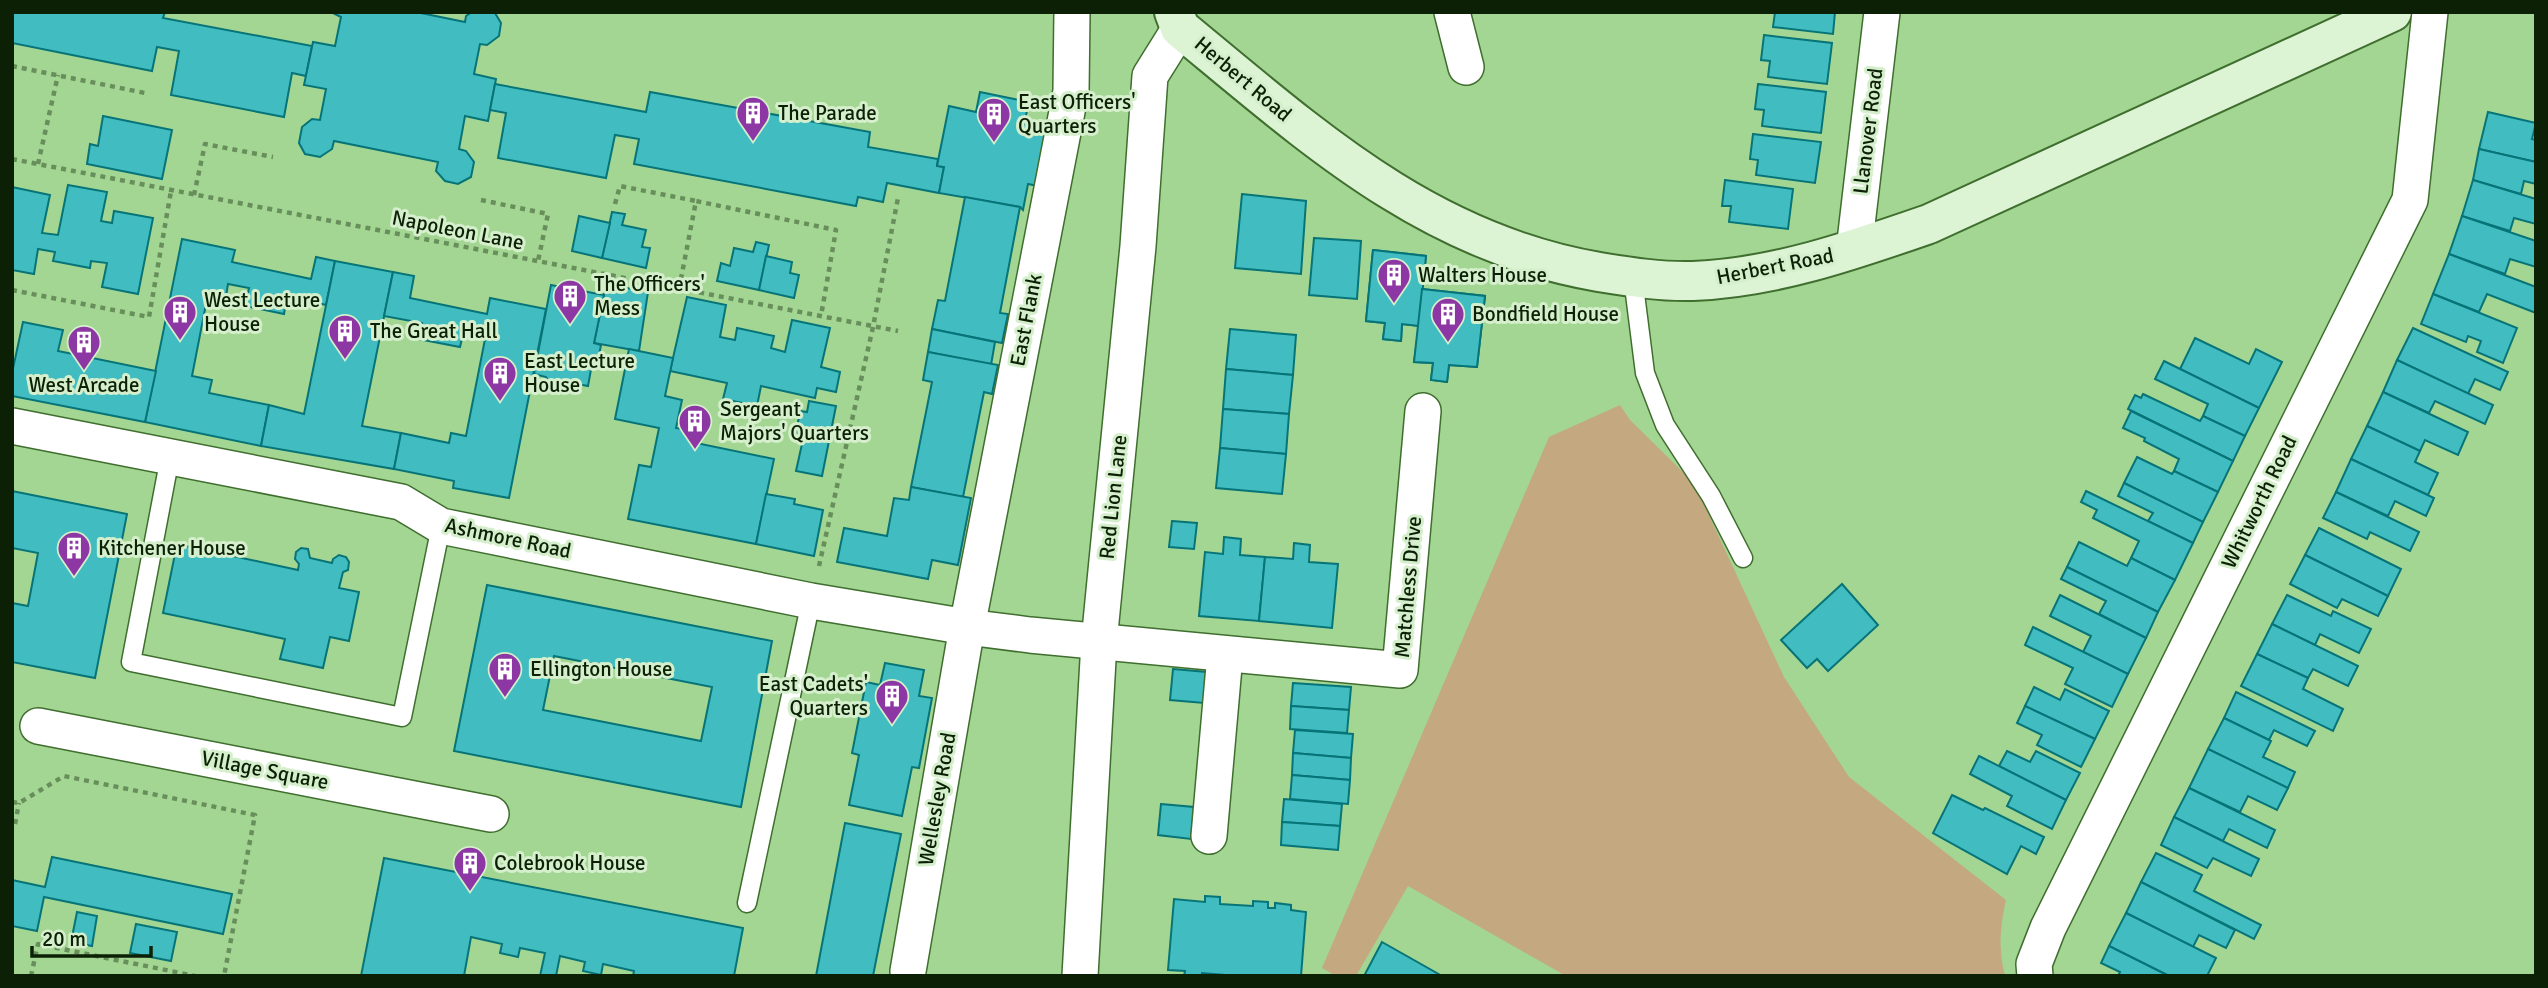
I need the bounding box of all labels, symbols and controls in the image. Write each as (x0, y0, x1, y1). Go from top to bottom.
street label: Herbert Road (1189, 31, 1297, 127)
street label: Llanover Road (1847, 66, 1889, 196)
place label: East Officers' Quarters (1018, 89, 1136, 139)
building icon: The Parade (734, 94, 772, 143)
building icon: East Officers' Quarters (975, 95, 1013, 144)
place label: The Parade (778, 100, 877, 126)
street label: Napoleon Lane (390, 204, 526, 256)
street label: Herbert Road (1714, 242, 1836, 290)
building icon: Walters House (1375, 256, 1413, 305)
place label: Walters House (1418, 262, 1547, 288)
place label: The Officers' Mess (594, 271, 705, 321)
street label: East Flank (1004, 271, 1048, 368)
building icon: The Officers' Mess (551, 277, 589, 326)
place label: West Lecture House (204, 287, 320, 337)
building icon: West Lecture House (161, 293, 199, 342)
building icon: Bondfield House (1429, 295, 1467, 344)
place label: Bondfield House (1472, 301, 1619, 327)
building icon: The Great Hall (326, 312, 364, 361)
place label: The Great Hall (370, 318, 498, 344)
building icon: West Arcade (65, 323, 103, 372)
place label: East Lecture House (524, 348, 635, 398)
building icon: East Lecture House (481, 354, 519, 403)
place label: West Arcade (29, 372, 139, 398)
place label: Sergeant Majors' Quarters (720, 396, 869, 446)
building icon: Sergeant Majors' Quarters (676, 402, 714, 451)
street label: Whitworth Road (2216, 431, 2302, 573)
street label: Red Lion Lane (1094, 433, 1132, 561)
street label: Ashmore Road (442, 512, 574, 564)
street label: Matchless Drive (1389, 515, 1427, 659)
building icon: Kitchener House (55, 529, 93, 578)
place label: Kitchener House (98, 535, 246, 561)
building icon: Ellington House (486, 650, 524, 699)
place label: Ellington House (530, 656, 673, 682)
place label: East Cadets' Quarters (759, 671, 868, 721)
building icon: East Cadets' Quarters (873, 677, 911, 726)
street label: Wellesley Road (913, 730, 961, 868)
street label: Village Square (199, 745, 331, 795)
building icon: Colebrook House (451, 844, 489, 893)
place label: Colebrook House (494, 850, 646, 876)
scale bar (32, 914, 150, 958)
text: 20 m (42, 926, 86, 952)

